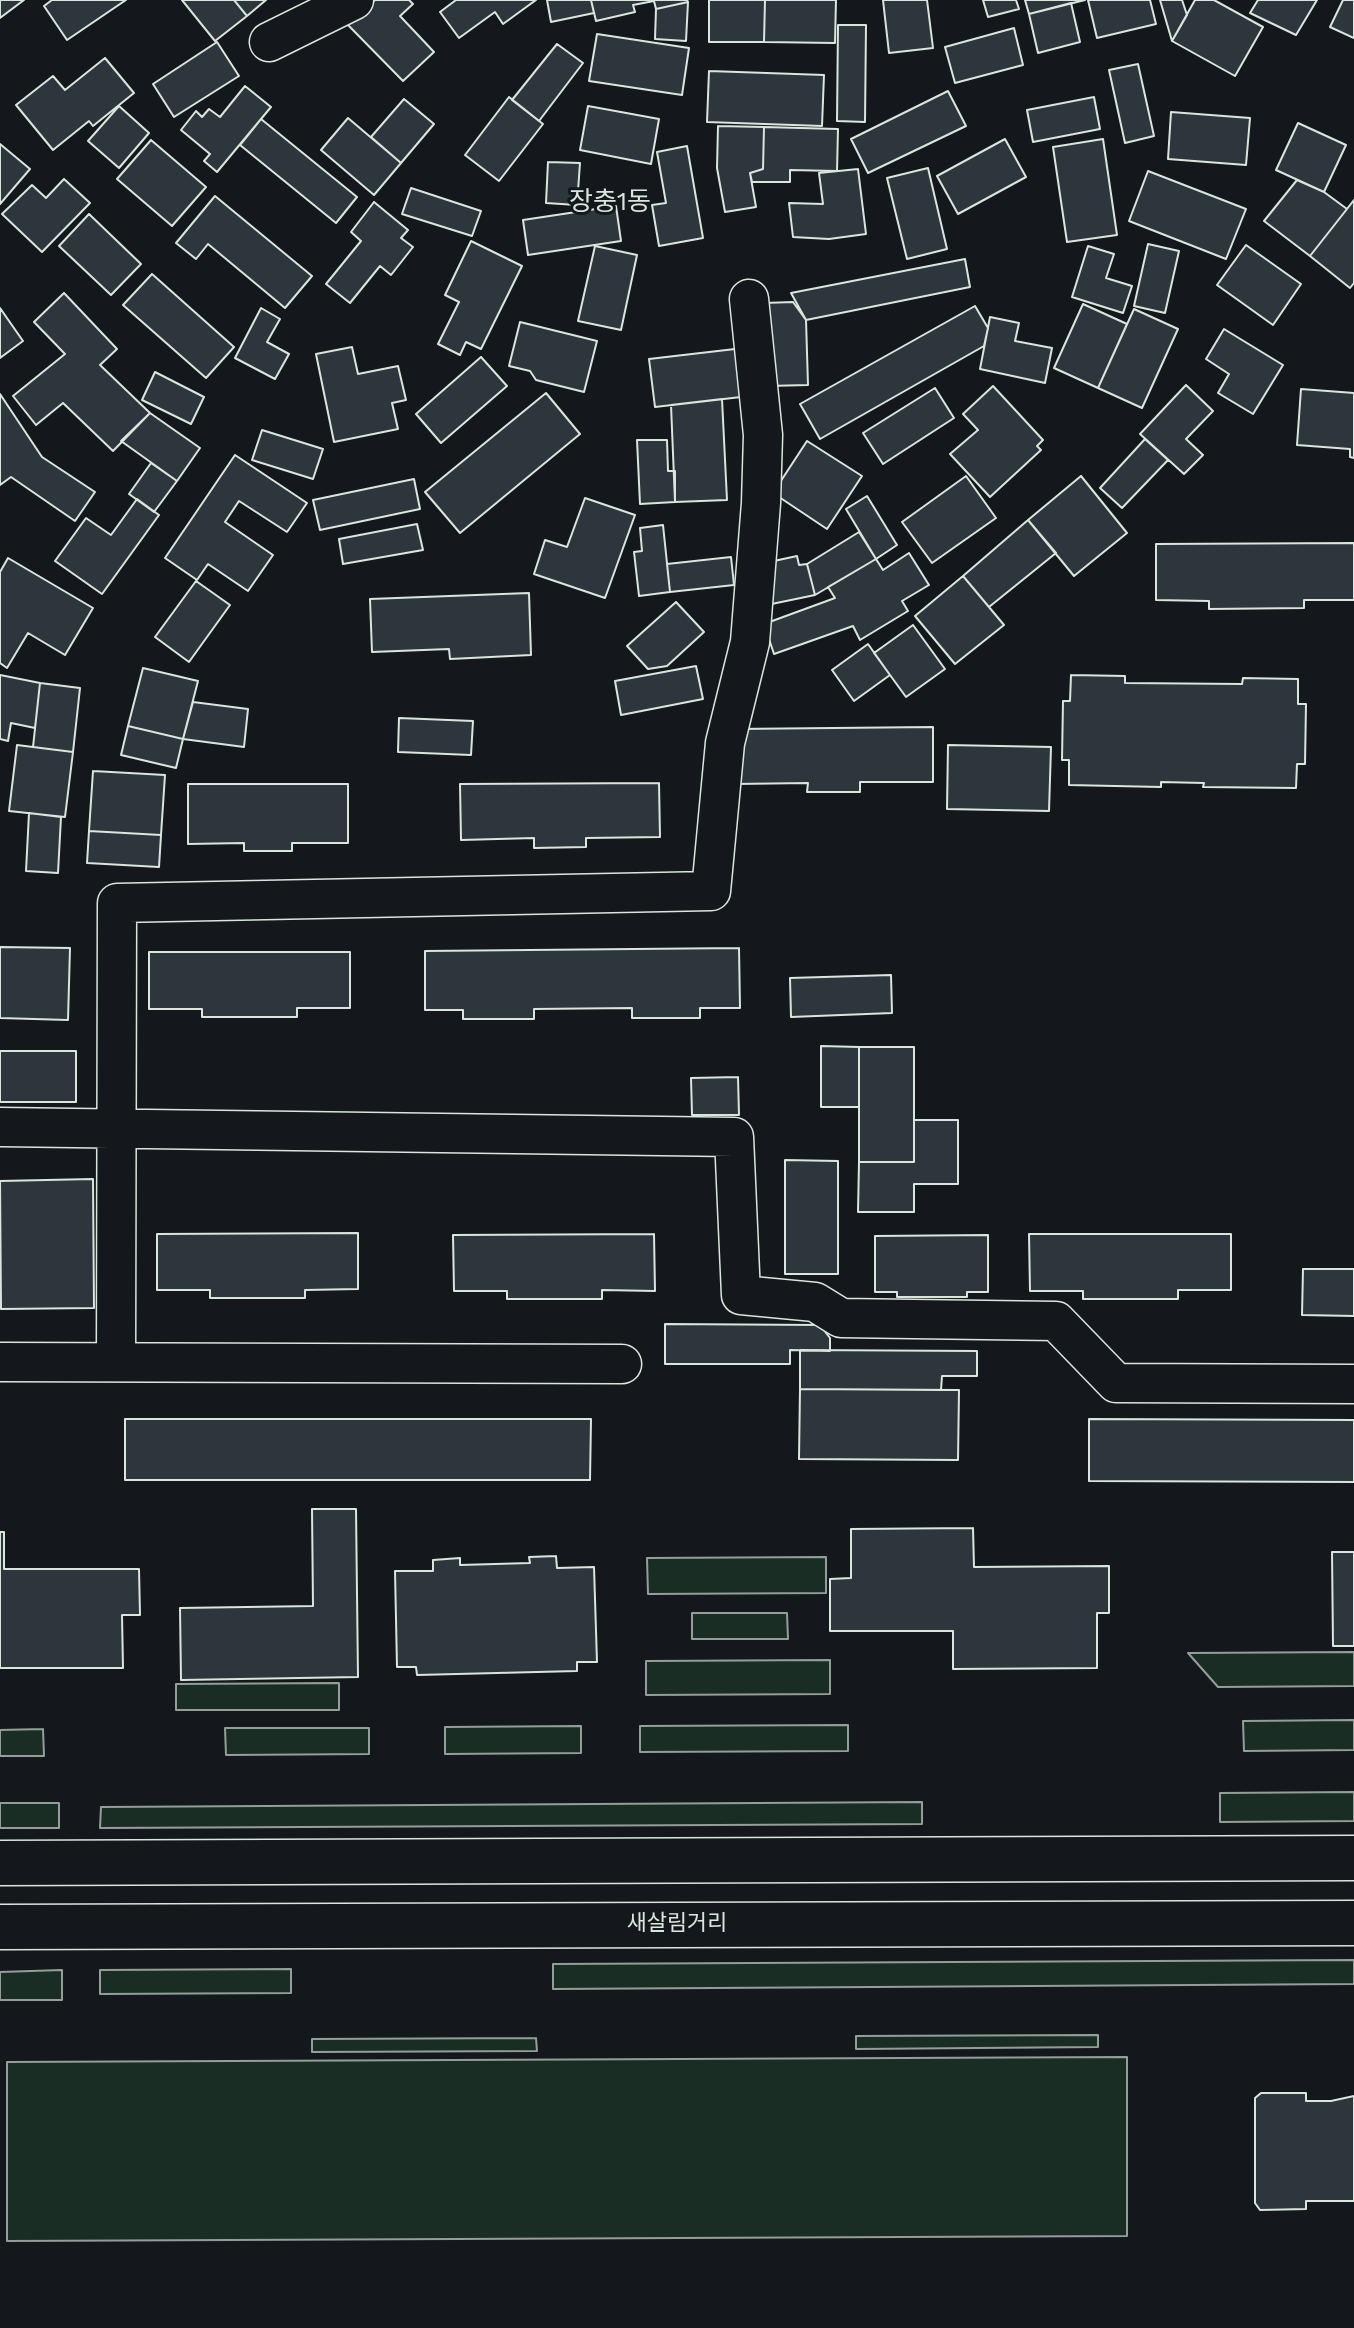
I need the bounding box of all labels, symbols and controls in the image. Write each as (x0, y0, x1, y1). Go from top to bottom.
district label: 장충1동 (569, 186, 651, 218)
street label: 새살림거리 (626, 1911, 728, 1937)

